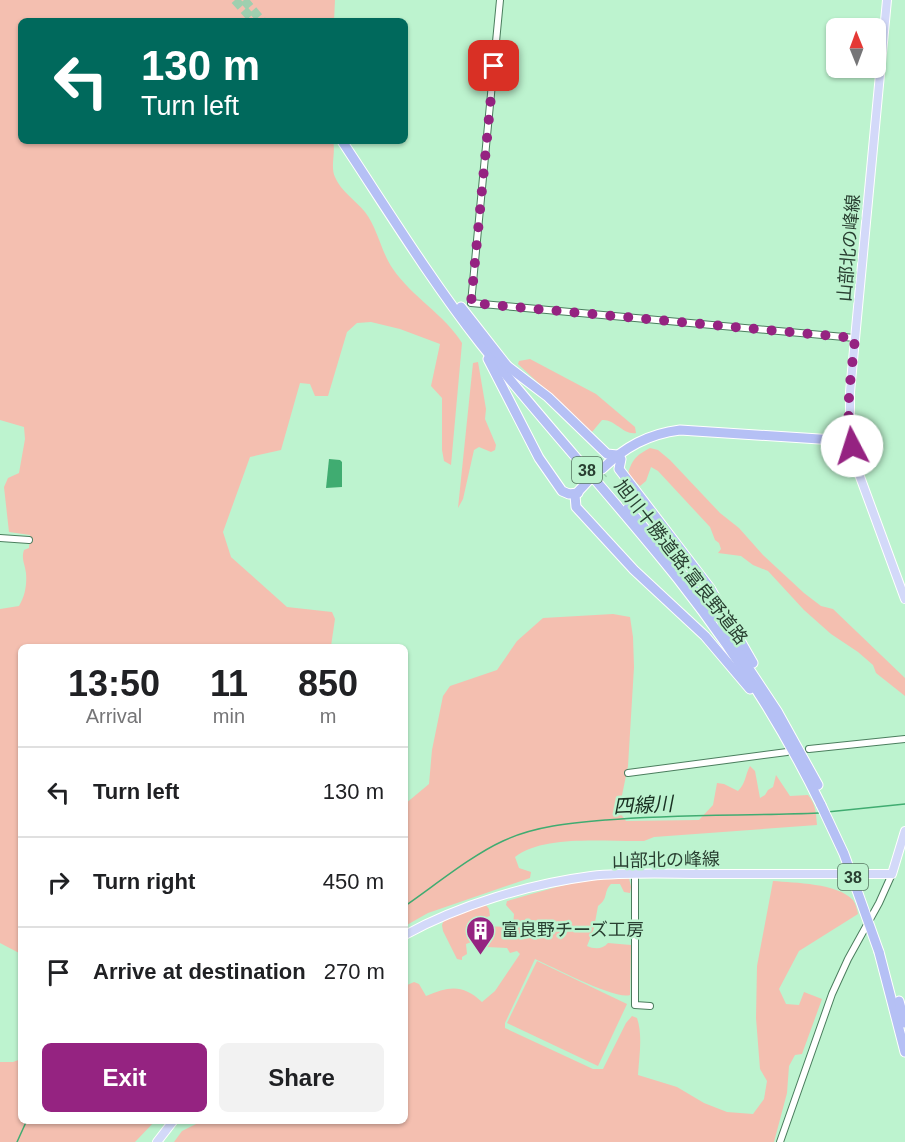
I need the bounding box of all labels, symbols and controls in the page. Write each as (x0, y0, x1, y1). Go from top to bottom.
north arrow (826, 18, 886, 78)
map controls (826, 18, 886, 78)
pin (468, 40, 519, 91)
icon: left (42, 42, 120, 120)
text: 130 m (141, 42, 260, 89)
icon: arrive (477, 49, 510, 82)
text: Turn left (141, 91, 239, 121)
street label: 山部北の峰線 (834, 193, 864, 303)
position arrow (820, 414, 884, 478)
road number: 38 (572, 457, 602, 483)
street label: 旭川十勝道路;富良野道路 (611, 476, 751, 648)
text: 13:50 (68, 663, 160, 704)
text: 11 (210, 663, 248, 704)
text: 850 (298, 663, 358, 704)
text: Arrival (86, 705, 142, 727)
text: min (213, 705, 245, 727)
text: m (320, 705, 336, 727)
icon: left (42, 776, 75, 809)
text: Turn left (93, 779, 179, 804)
text: 130 m (323, 779, 384, 804)
water label: 四線川 (612, 792, 676, 818)
street label: 山部北の峰線 (612, 849, 720, 871)
road number: 38 (838, 864, 868, 890)
icon: right (42, 866, 75, 899)
text: Turn right (93, 869, 195, 894)
text: 450 m (323, 869, 384, 894)
building icon: 富良野チーズ工房 (464, 914, 496, 956)
place label: 富良野チーズ工房 (501, 920, 644, 940)
icon: arrive (42, 956, 75, 989)
text: Arrive at destination (93, 959, 306, 984)
text: 270 m (324, 959, 385, 984)
button: Exit (42, 1043, 207, 1112)
button: Share (219, 1043, 384, 1112)

